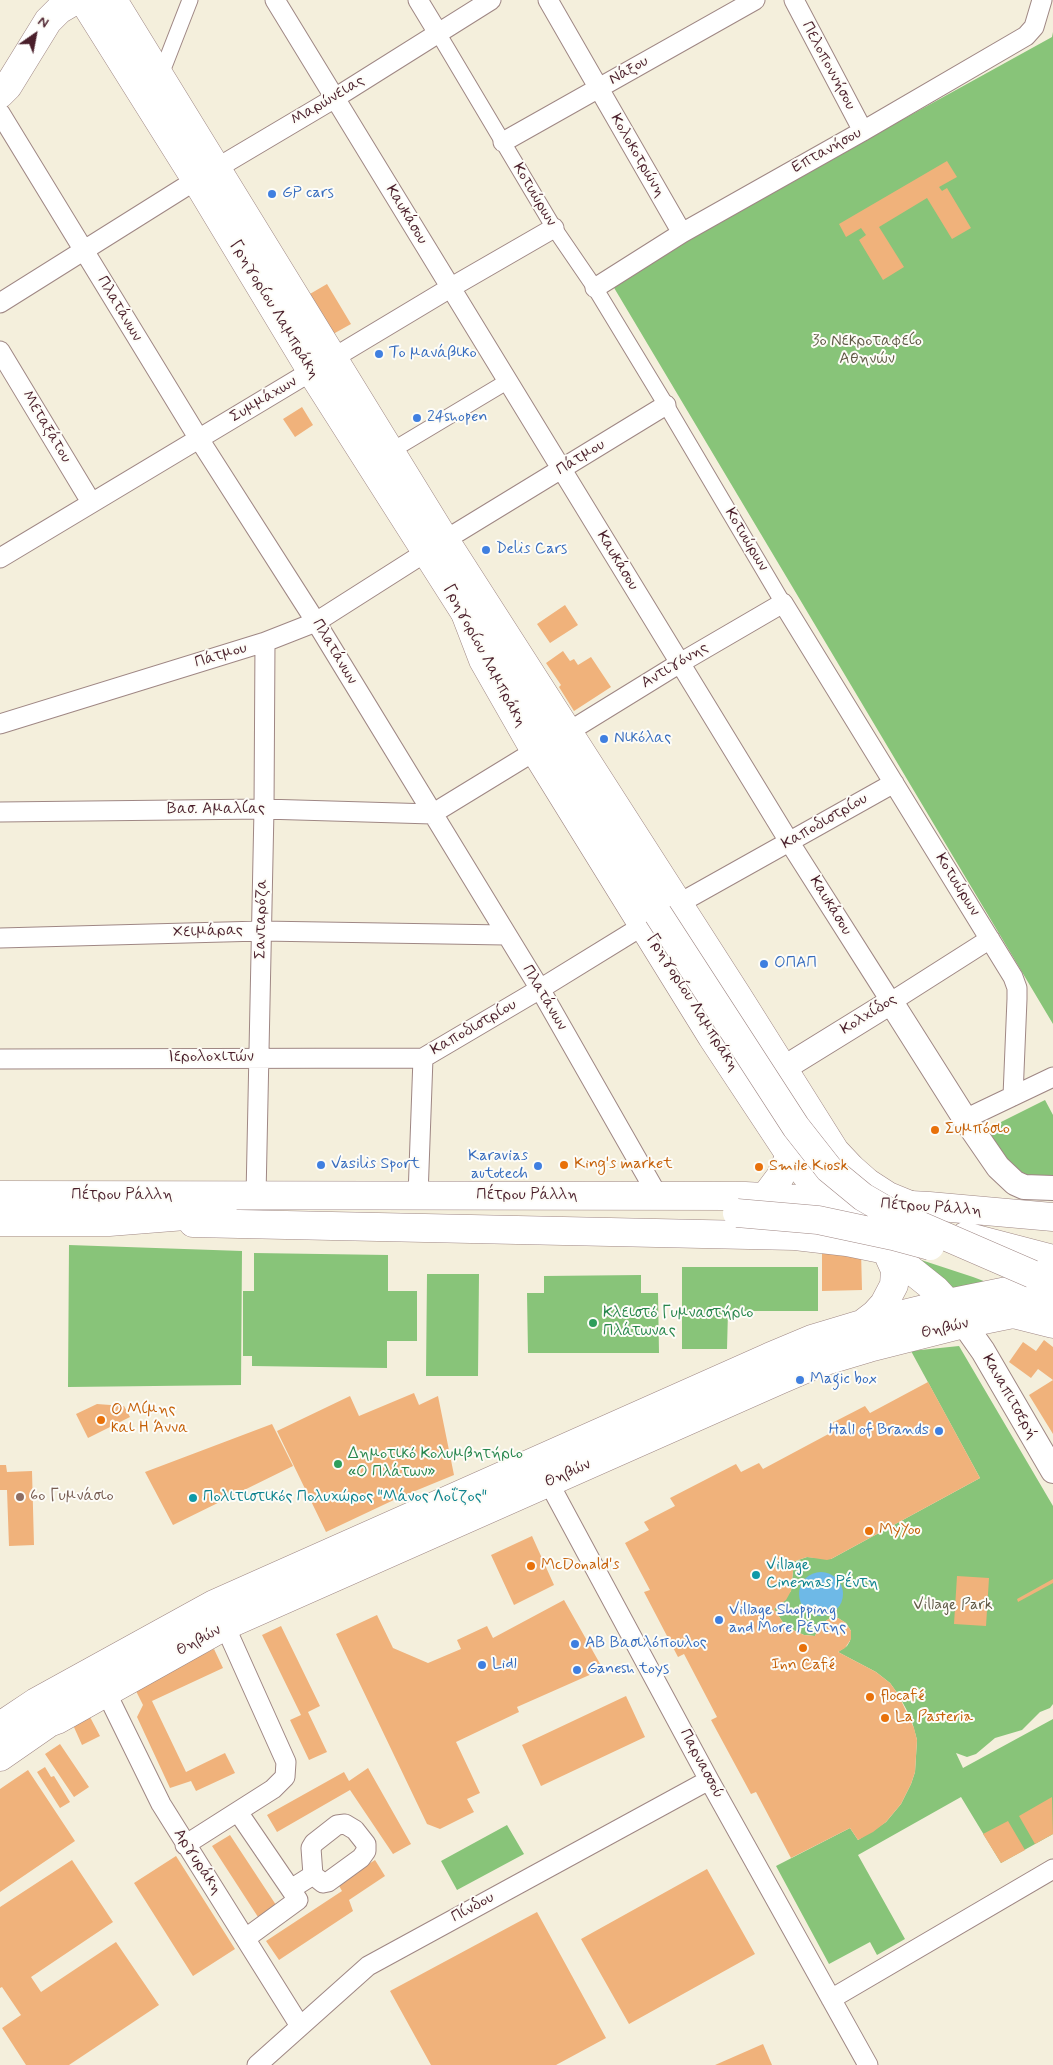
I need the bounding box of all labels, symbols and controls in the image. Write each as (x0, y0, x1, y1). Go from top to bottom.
north arrow (10, 10, 60, 60)
text: N (34, 12, 52, 33)
street label: Πελοποννήσου (797, 19, 859, 113)
street label: Νάξου (606, 52, 652, 90)
street label: Μαρώνειας (288, 72, 368, 130)
street label: Κολοκοτρώνη (605, 111, 669, 201)
street label: Επτανήσου (789, 124, 865, 178)
street label: Κοτυώρων (508, 160, 560, 230)
street label: Καυκάσου (381, 182, 431, 248)
place label: GP cars (282, 184, 334, 204)
marker: GP cars (266, 188, 278, 200)
street label: Γρηγορίου Λαμπράκη (225, 237, 323, 383)
street label: Πλατάνων (92, 273, 146, 345)
park label: 3ο Νεκροταφείο Αθηνών (812, 332, 922, 370)
place label: Το μανάβικο (389, 344, 477, 364)
marker: Το μανάβικο (373, 348, 385, 360)
street label: Συμμάχων (227, 373, 301, 427)
street label: Μεταξάτου (17, 387, 75, 467)
place label: 24shopen (427, 408, 487, 428)
marker: 24shopen (411, 412, 423, 424)
street label: Πάτμου (553, 436, 609, 480)
street label: Κοτυώρων (720, 505, 772, 575)
street label: Καυκάσου (592, 528, 642, 594)
place label: Delis Cars (496, 540, 567, 560)
marker: Delis Cars (480, 544, 492, 556)
street label: Γρηγορίου Λαμπράκη (438, 581, 530, 731)
street label: Πλατάνων (307, 616, 361, 688)
street label: Πάτμου (192, 639, 250, 673)
street label: Αντιγόνης (638, 639, 712, 693)
place label: Νικόλας (614, 729, 671, 749)
marker: Νικόλας (598, 733, 610, 745)
street label: Καποδιστρίου (779, 790, 871, 854)
street label: Βασ. Αμαλίας (167, 800, 265, 820)
street label: Κοτυώρων (930, 850, 984, 920)
street label: Καυκάσου (804, 873, 856, 939)
street label: Σανταρόζα (252, 879, 272, 959)
street label: Χειμάρας (173, 921, 243, 943)
street label: Γρηγορίου Λαμπράκη (642, 931, 742, 1075)
place label: ΟΠΑΠ (774, 954, 817, 974)
marker: ΟΠΑΠ (758, 958, 770, 970)
street label: Πλατάνων (517, 962, 571, 1034)
street label: Κολχίδος (837, 990, 901, 1040)
street label: Καποδιστρίου (428, 996, 520, 1060)
street label: Ιερολοχιτών (168, 1048, 254, 1068)
place label: Συμπόσιο (945, 1120, 1010, 1140)
marker: Συμπόσιο (929, 1124, 941, 1136)
place label: Karavias autotech (468, 1147, 528, 1185)
place label: Vasilis Sport (331, 1155, 420, 1175)
place label: King's market (574, 1155, 673, 1175)
place label: Smile Kiosk (769, 1157, 848, 1177)
marker: Vasilis Sport (315, 1159, 327, 1171)
marker: King's market (558, 1159, 570, 1171)
marker: Karavias autotech (532, 1160, 544, 1172)
marker: Smile Kiosk (753, 1161, 765, 1173)
street label: Πέτρου Ράλλη (71, 1186, 173, 1206)
street label: Πέτρου Ράλλη (476, 1186, 578, 1206)
street label: Πέτρου Ράλλη (880, 1195, 982, 1221)
place label: Κλειστό Γυμναστήριο Πλάτωνας (603, 1304, 753, 1342)
street label: Θηβών (919, 1314, 971, 1344)
marker: Κλειστό Γυμναστήριο Πλάτωνας (587, 1317, 599, 1329)
street label: Καναπιτσερή (977, 1351, 1041, 1443)
place label: Magic box (810, 1370, 877, 1390)
marker: Magic box (794, 1374, 806, 1386)
place label: Ο Μίμης και Η Άννα (111, 1401, 188, 1439)
marker: Ο Μίμης και Η Άννα (95, 1414, 107, 1426)
place label: Hall of Brands (829, 1421, 929, 1441)
marker: Hall of Brands (933, 1425, 945, 1437)
place label: Δημοτικό Κολυμβητήριο «Ο Πλάτων» (348, 1445, 523, 1483)
street label: Θηβών (542, 1455, 594, 1493)
marker: Δημοτικό Κολυμβητήριο «Ο Πλάτων» (332, 1458, 344, 1470)
place label: 6ο Γυμνάσιο (30, 1487, 114, 1507)
place label: Πολιτιστικός Πολυχώρος "Μάνος Λοΐζος" (203, 1488, 487, 1508)
marker: 6ο Γυμνάσιο (14, 1491, 26, 1503)
marker: Πολιτιστικός Πολυχώρος "Μάνος Λοΐζος" (187, 1492, 199, 1504)
place label: MyYoo (879, 1521, 921, 1541)
marker: MyYoo (863, 1525, 875, 1537)
place label: McDonald's (541, 1556, 620, 1576)
place label: Village Cinemas Ρέντη (766, 1556, 878, 1594)
marker: McDonald's (525, 1560, 537, 1572)
marker: Village Cinemas Ρέντη (750, 1569, 762, 1581)
park label: Village Park (913, 1596, 993, 1616)
place label: Village Shopping and More Ρεντης (729, 1601, 846, 1639)
marker: Village Shopping and More Ρεντης (713, 1614, 725, 1626)
street label: Θηβών (173, 1621, 225, 1661)
place label: ΑΒ Βασιλόπουλος (585, 1634, 707, 1654)
marker: ΑΒ Βασιλόπουλος (569, 1638, 581, 1650)
marker: Inn Café (797, 1642, 809, 1654)
place label: Lidl (492, 1655, 517, 1675)
place label: Inn Café (771, 1656, 835, 1676)
marker: Lidl (476, 1659, 488, 1671)
place label: Ganesh toys (587, 1660, 669, 1680)
marker: Ganesh toys (571, 1664, 583, 1676)
place label: flocafé (880, 1687, 924, 1707)
marker: flocafé (864, 1691, 876, 1703)
place label: La Pasteria (895, 1708, 973, 1728)
marker: La Pasteria (879, 1712, 891, 1724)
street label: Παρνασσού (675, 1726, 727, 1802)
street label: Αργυράκη (169, 1825, 225, 1899)
street label: Πίνδου (448, 1888, 498, 1928)

